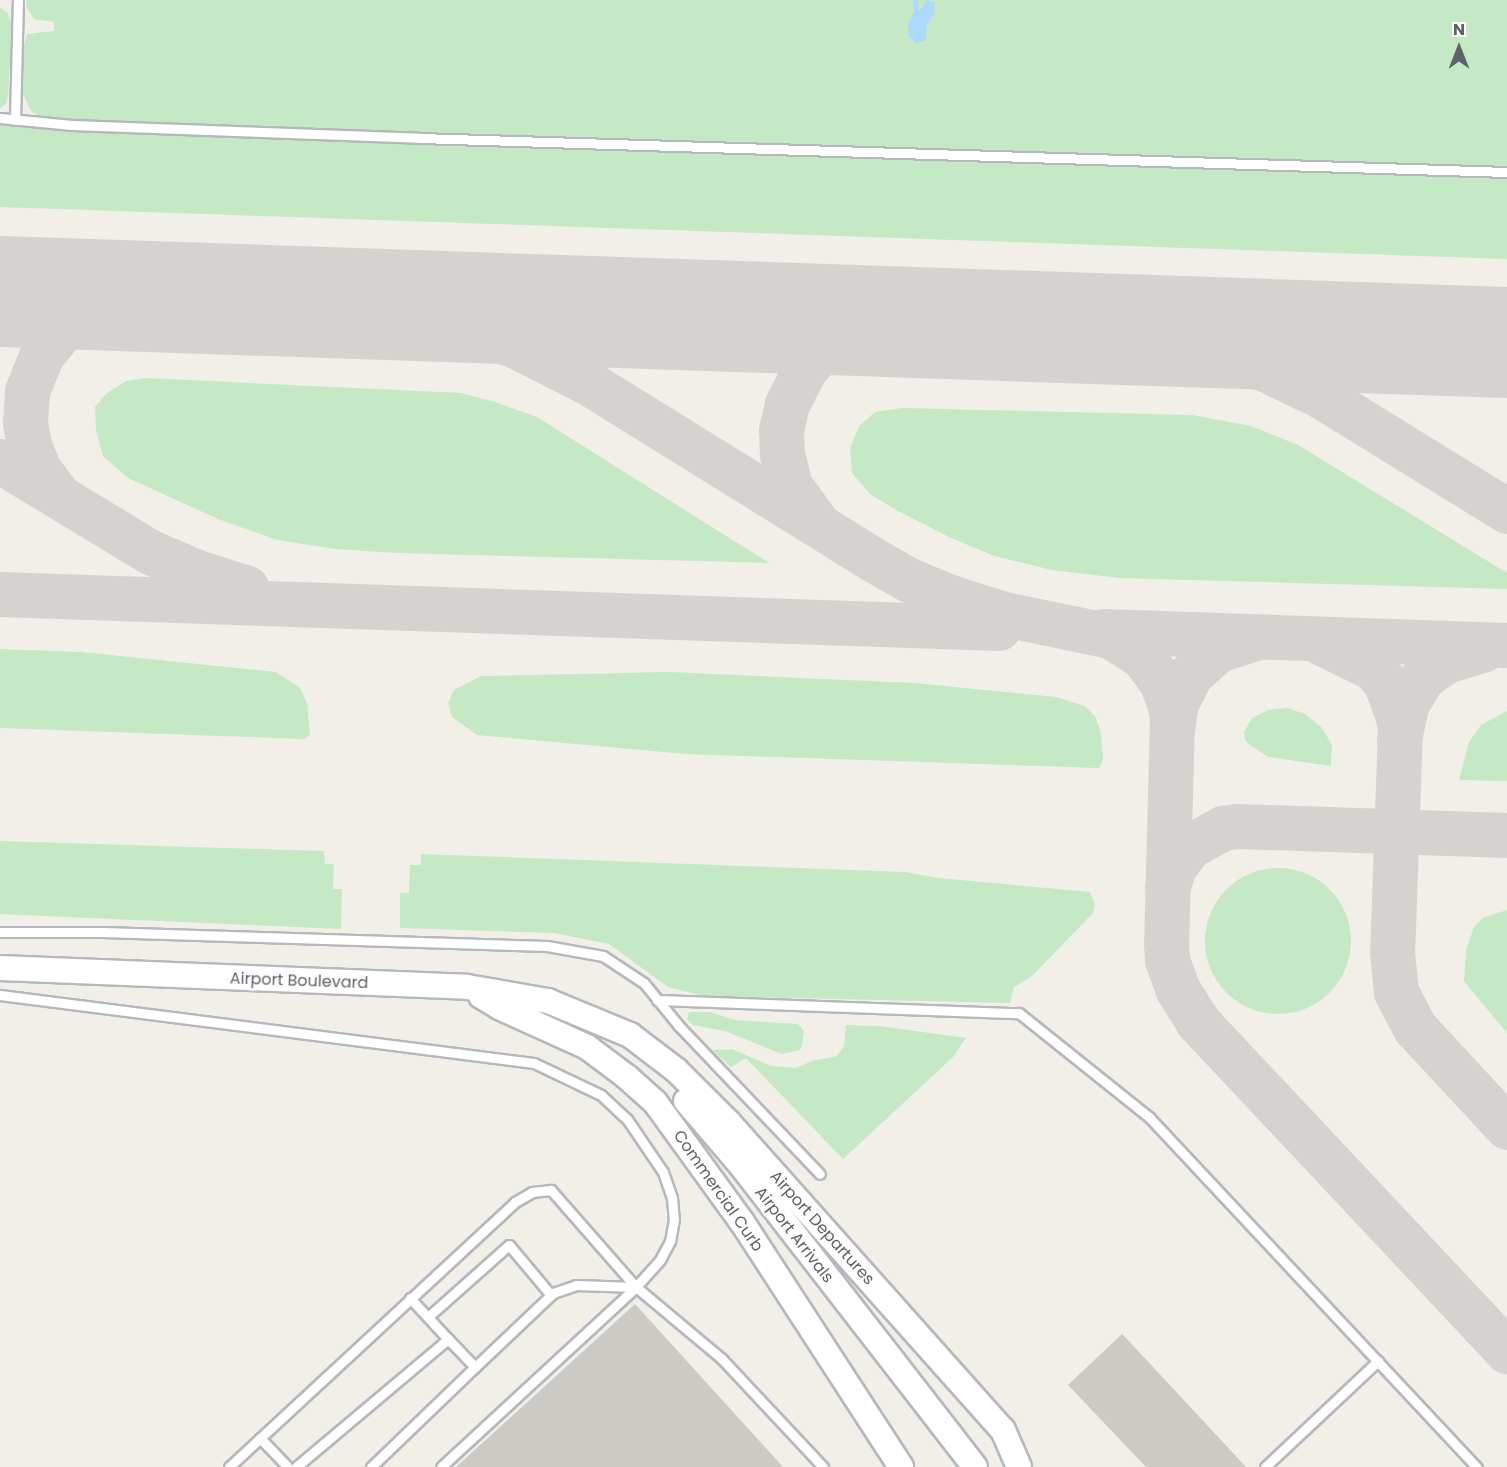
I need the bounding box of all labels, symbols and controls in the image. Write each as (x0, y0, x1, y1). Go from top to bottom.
north arrow (1429, 18, 1489, 78)
text: N (1453, 18, 1465, 41)
street label: Airport Boulevard (229, 969, 369, 993)
street label: Commercial Curb (669, 1127, 767, 1255)
street label: Airport Departures (766, 1167, 878, 1289)
street label: Airport Arrivals (751, 1183, 837, 1287)

